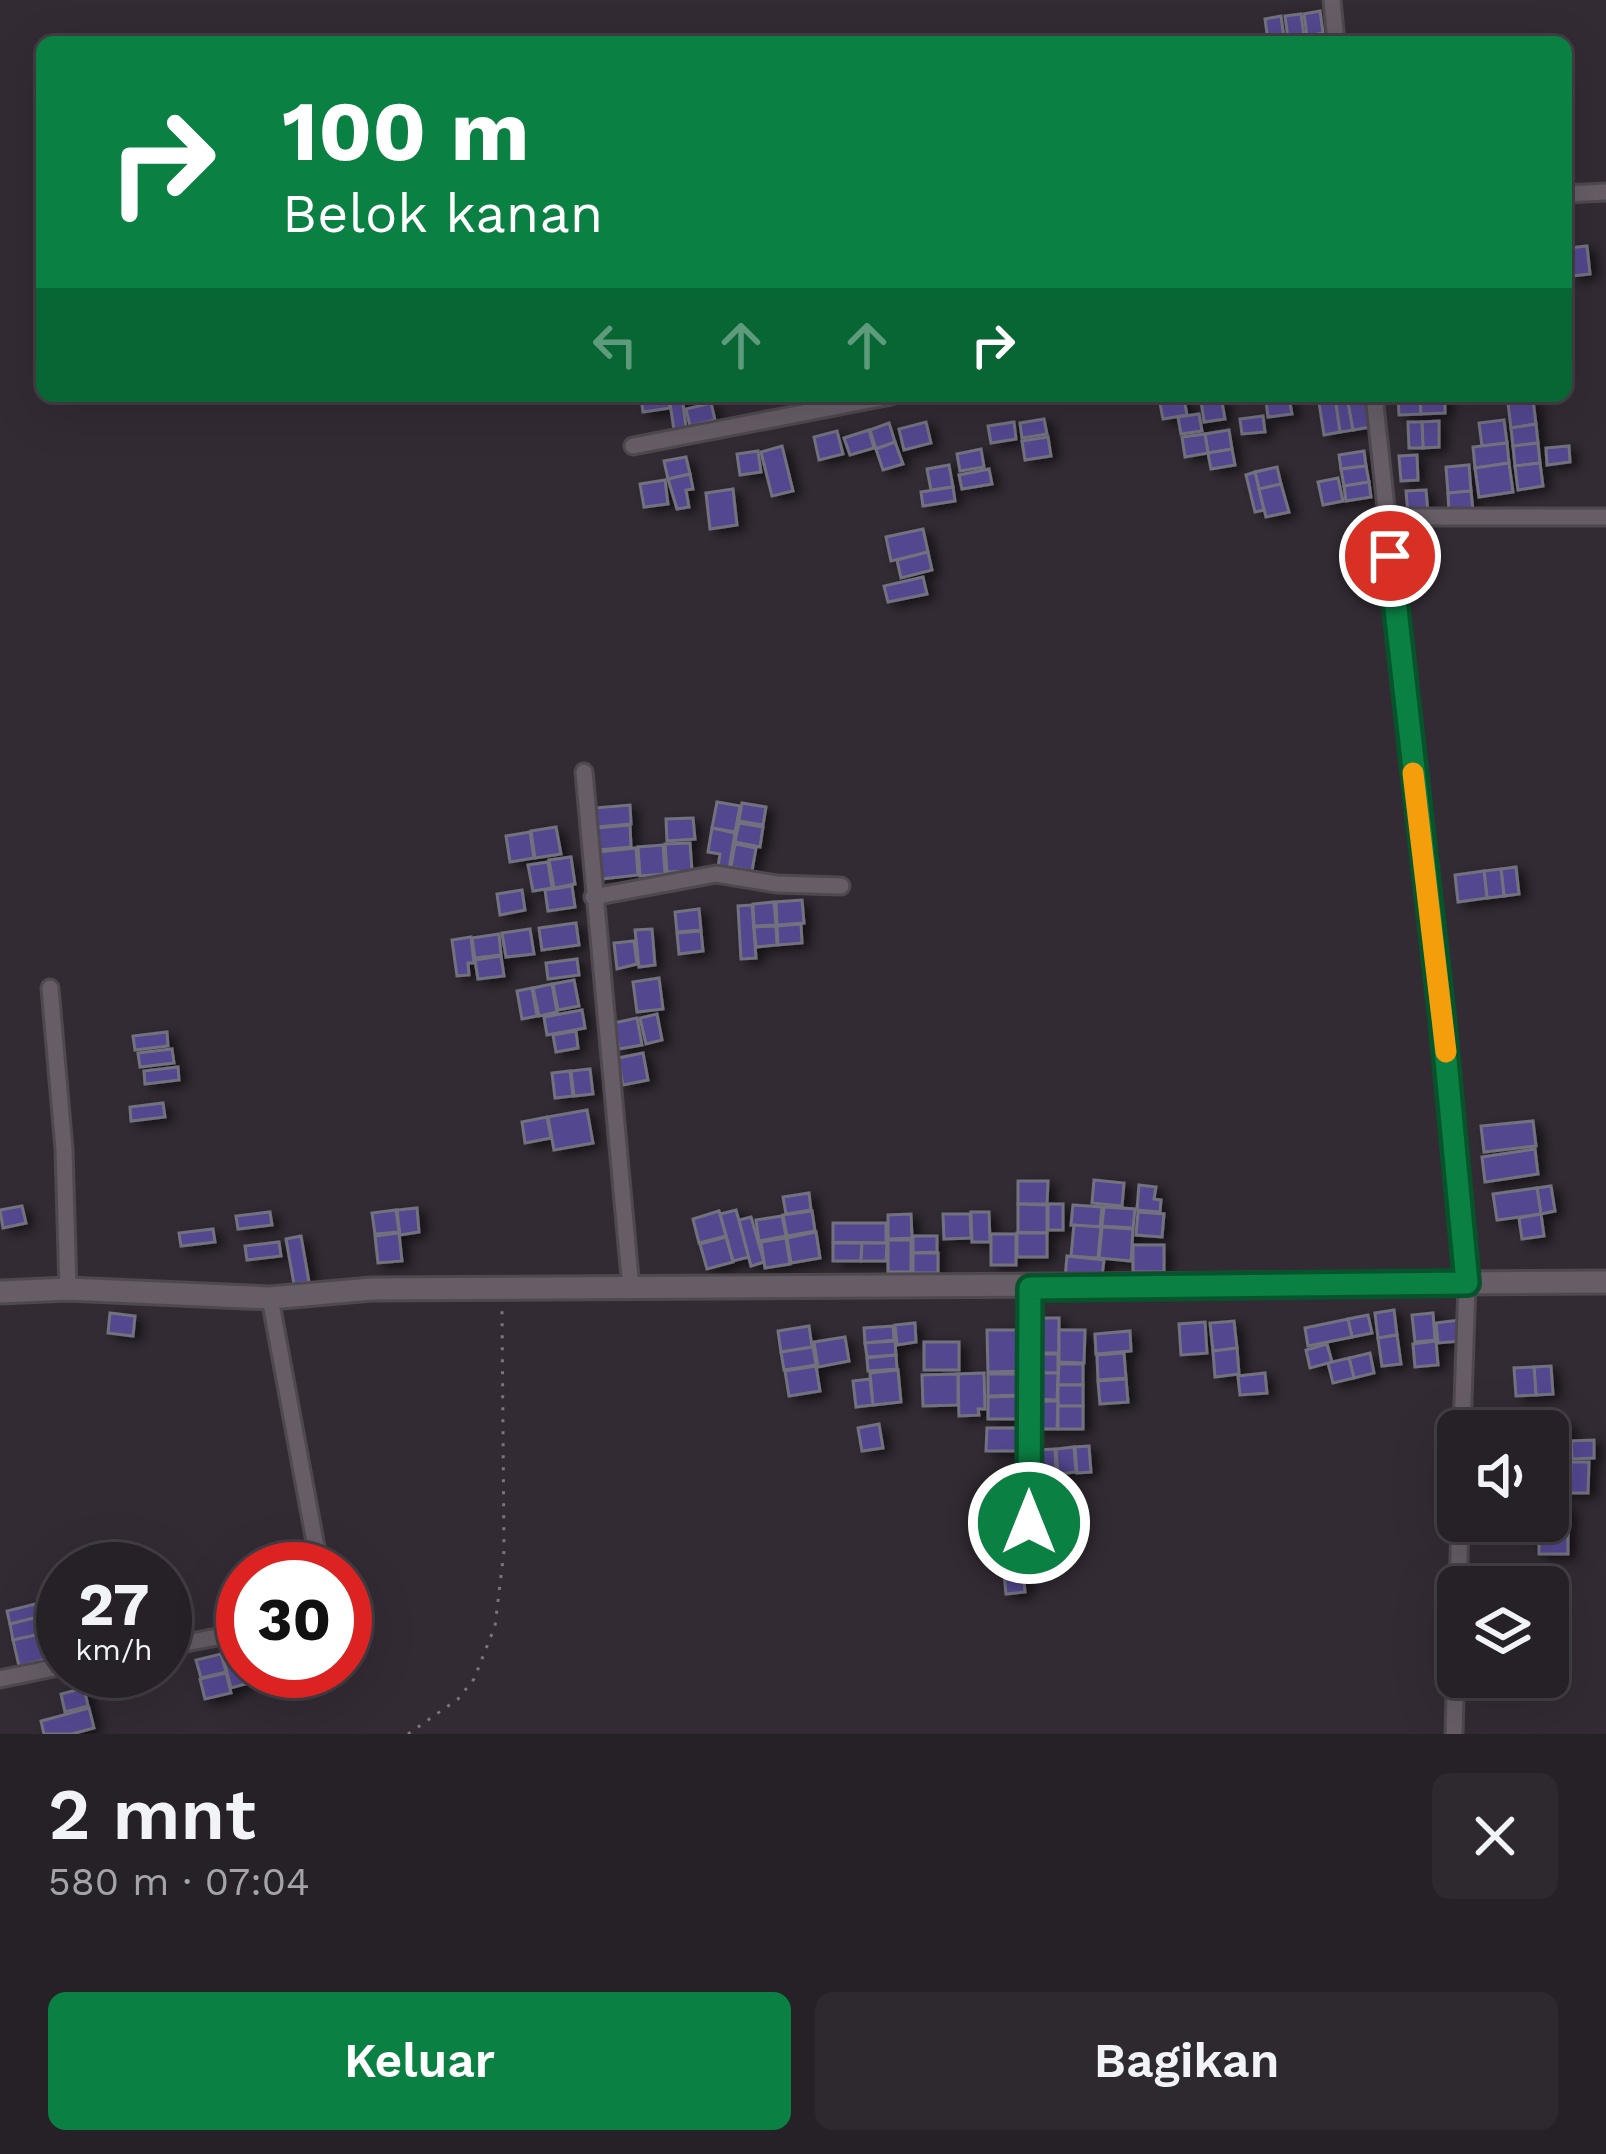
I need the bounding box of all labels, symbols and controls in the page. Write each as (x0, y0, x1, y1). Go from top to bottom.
text: 100 m (282, 82, 529, 180)
icon: right (84, 84, 240, 240)
text: Belok kanan (282, 182, 603, 245)
icon: left (582, 312, 648, 378)
icon: ahead (708, 312, 774, 378)
icon: ahead (834, 312, 900, 378)
icon: right (960, 312, 1026, 378)
pin (1339, 505, 1441, 607)
icon: arrive (1357, 523, 1423, 589)
map controls (1437, 1410, 1569, 1698)
button: sound (1437, 1410, 1569, 1542)
position arrow (966, 1460, 1092, 1586)
speed limit sign: 30 (216, 1542, 372, 1698)
button: layers (1437, 1566, 1569, 1698)
text: 27 (78, 1569, 150, 1640)
text: km/h (75, 1632, 153, 1667)
text: 2 mnt (48, 1772, 256, 1856)
button: close (1432, 1773, 1558, 1899)
text: 580 m · 07:04 (48, 1859, 310, 1904)
button: Keluar (48, 1992, 791, 2130)
button: Bagikan (815, 1992, 1558, 2130)

